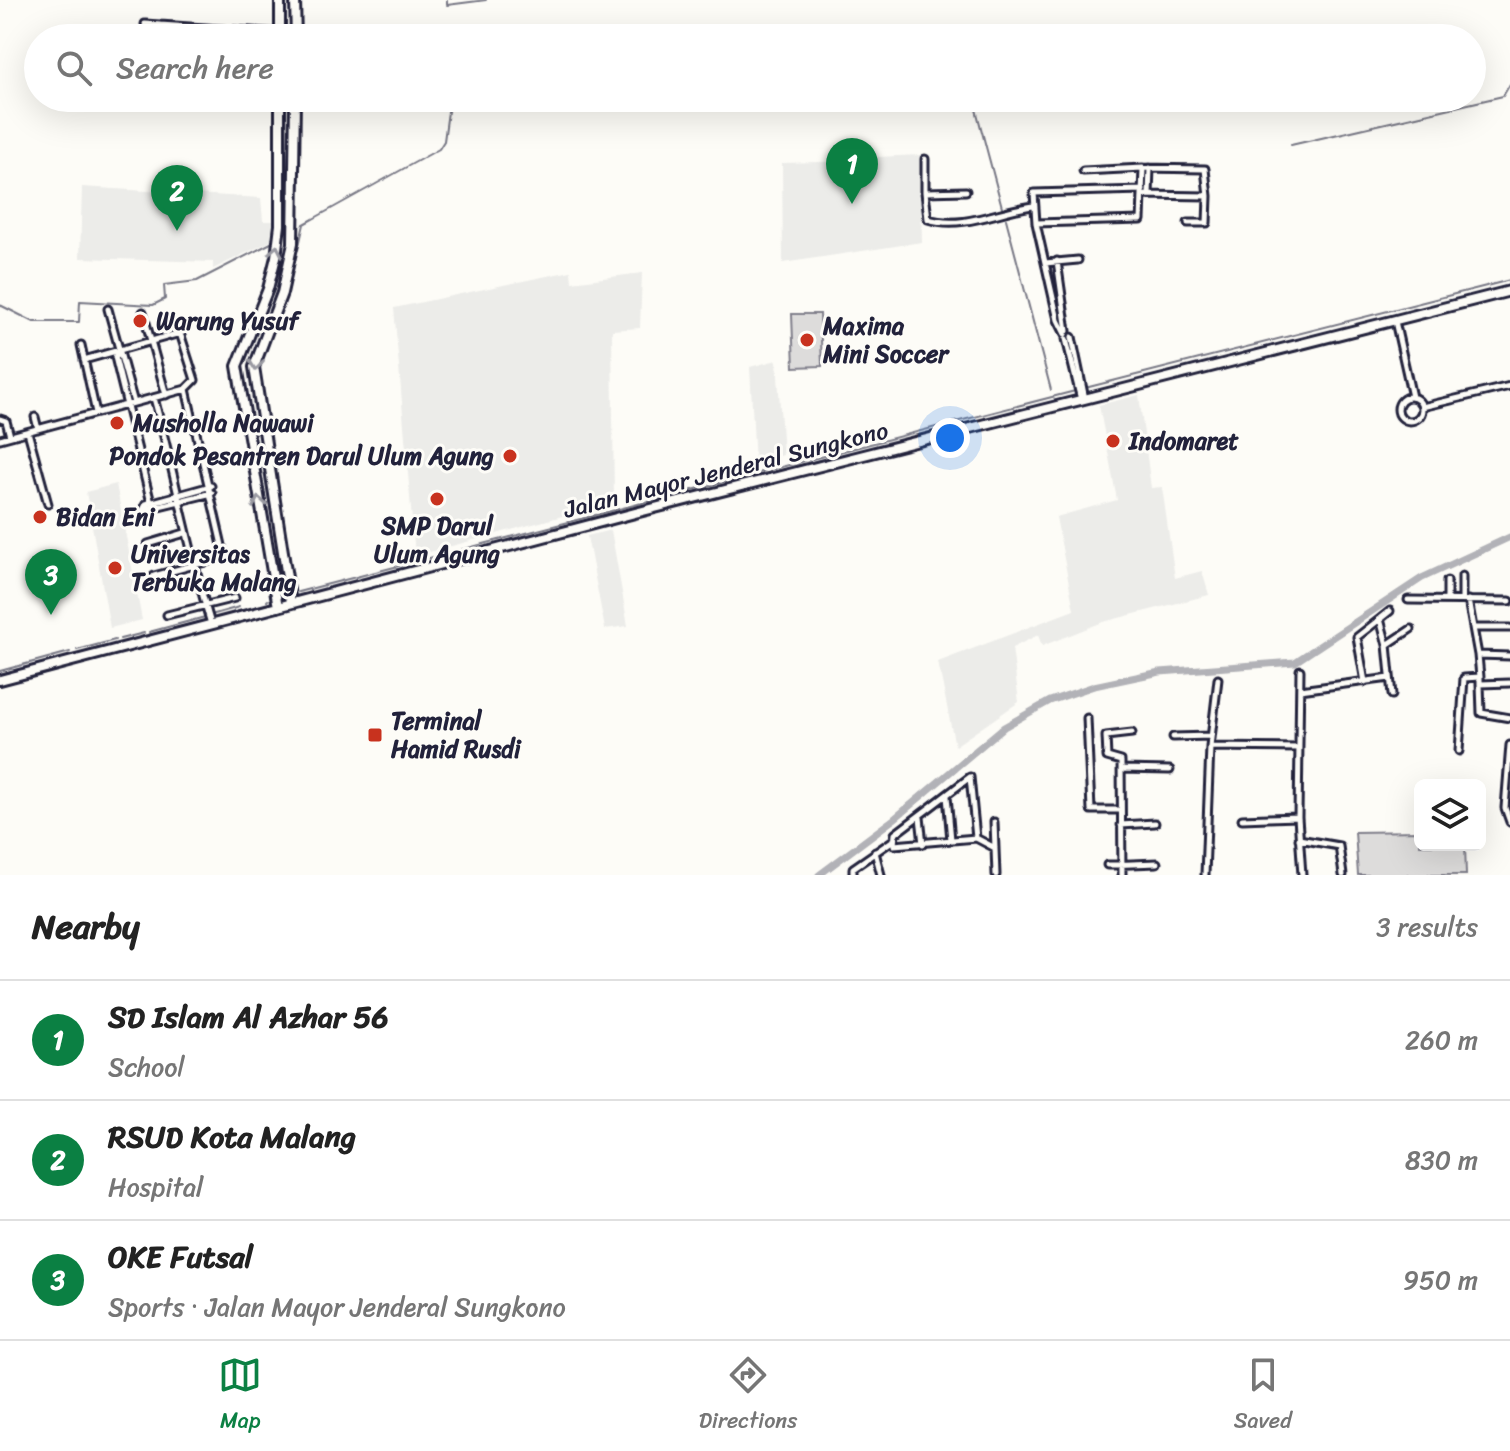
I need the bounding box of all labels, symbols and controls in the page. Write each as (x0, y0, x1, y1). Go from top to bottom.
search box (24, 24, 1486, 112)
text: Search here (116, 41, 274, 95)
icon: search (52, 46, 96, 90)
pin: 1 (826, 138, 878, 204)
pin: 2 (151, 165, 203, 231)
one-way arrow (267, 244, 284, 258)
place label: Warung Yusuf (156, 300, 302, 342)
place label: Maxima Mini Soccer (822, 305, 950, 375)
marker: Warung Yusuf (131, 312, 149, 330)
marker: Maxima Mini Soccer (798, 331, 816, 349)
one-way arrow (248, 359, 265, 372)
place label: Musholla Nawawi (132, 402, 315, 444)
street label: Jalan Mayor Jenderal Sungkono (558, 409, 893, 531)
marker: Musholla Nawawi (108, 414, 126, 432)
your location (930, 418, 970, 458)
place label: Indomaret (1127, 420, 1239, 462)
marker: Indomaret (1104, 432, 1122, 450)
place label: Pondok Pesantren Darul Ulum Agung (109, 435, 494, 477)
marker: Pondok Pesantren Darul Ulum Agung (501, 447, 519, 465)
marker: SMP Darul Ulum Agung (428, 490, 446, 508)
place label: Bidan Eni (56, 496, 156, 538)
one-way arrow (251, 496, 268, 509)
place label: SMP Darul Ulum Agung (374, 505, 500, 575)
marker: Bidan Eni (31, 508, 49, 526)
place label: Universitas Terbuka Malang (131, 533, 297, 603)
pin: 3 (25, 549, 77, 615)
marker: Universitas Terbuka Malang (106, 559, 124, 577)
place label: Terminal Hamid Rusdi (391, 700, 522, 770)
marker: Terminal Hamid Rusdi (366, 726, 384, 744)
map controls (1414, 779, 1486, 851)
button: layers (1414, 779, 1486, 851)
text: Nearby (32, 897, 140, 957)
text: 3 results (1376, 904, 1478, 950)
text: SD Islam Al Azhar 56 (108, 990, 389, 1044)
text: 1 (52, 1017, 64, 1063)
text: 260 m (1405, 1017, 1478, 1063)
text: School (108, 1044, 185, 1090)
text: RSUD Kota Malang (108, 1110, 356, 1164)
text: 2 (50, 1137, 66, 1183)
text: 830 m (1405, 1137, 1478, 1183)
text: Hospital (108, 1164, 203, 1210)
text: OKE Futsal (108, 1230, 253, 1284)
text: 3 (51, 1257, 65, 1303)
text: 950 m (1403, 1257, 1478, 1303)
text: Sports · Jalan Mayor Jenderal Sungkono (108, 1284, 566, 1330)
tab: Map (218, 1353, 262, 1440)
tab: Directions (699, 1353, 797, 1440)
tab: Saved (1234, 1353, 1292, 1440)

